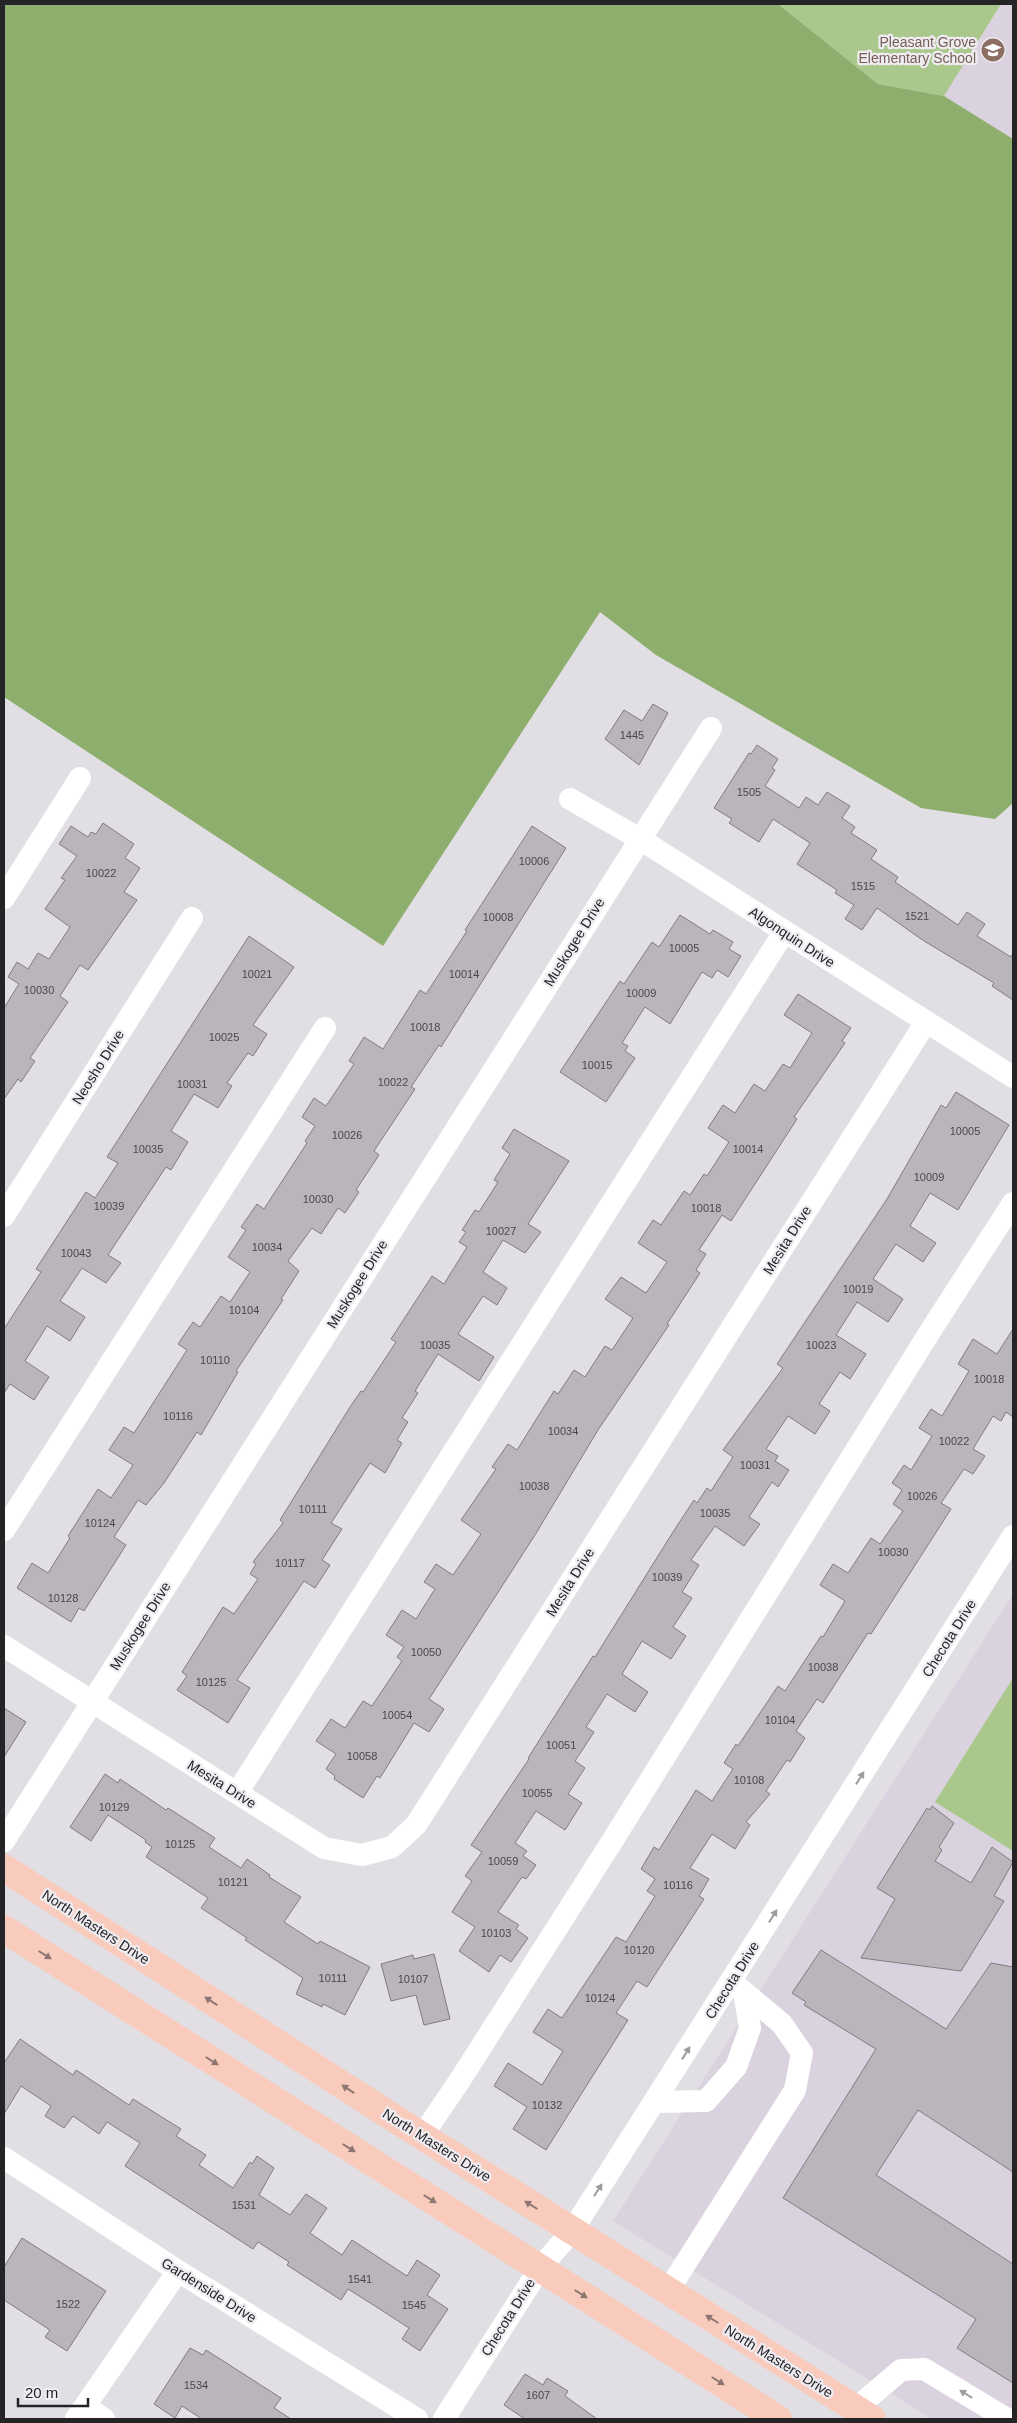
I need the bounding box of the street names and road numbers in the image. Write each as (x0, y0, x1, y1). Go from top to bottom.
street label: Muskogee Drive (540, 895, 608, 989)
street label: Algonquin Drive (746, 903, 838, 971)
street label: Neosho Drive (69, 1027, 127, 1107)
street label: Mesita Drive (760, 1203, 815, 1277)
street label: Muskogee Drive (323, 1237, 391, 1331)
street label: Mesita Drive (543, 1545, 598, 1619)
street label: Muskogee Drive (106, 1579, 174, 1673)
street label: Checota Drive (919, 1596, 979, 1680)
street label: Mesita Drive (185, 1757, 259, 1812)
street label: North Masters Drive (39, 1886, 153, 1968)
street label: Checota Drive (702, 1938, 762, 2022)
street label: North Masters Drive (380, 2105, 494, 2185)
street label: Gardenside Drive (159, 2254, 260, 2326)
street label: Checota Drive (478, 2275, 538, 2359)
street label: North Masters Drive (722, 2321, 836, 2401)

